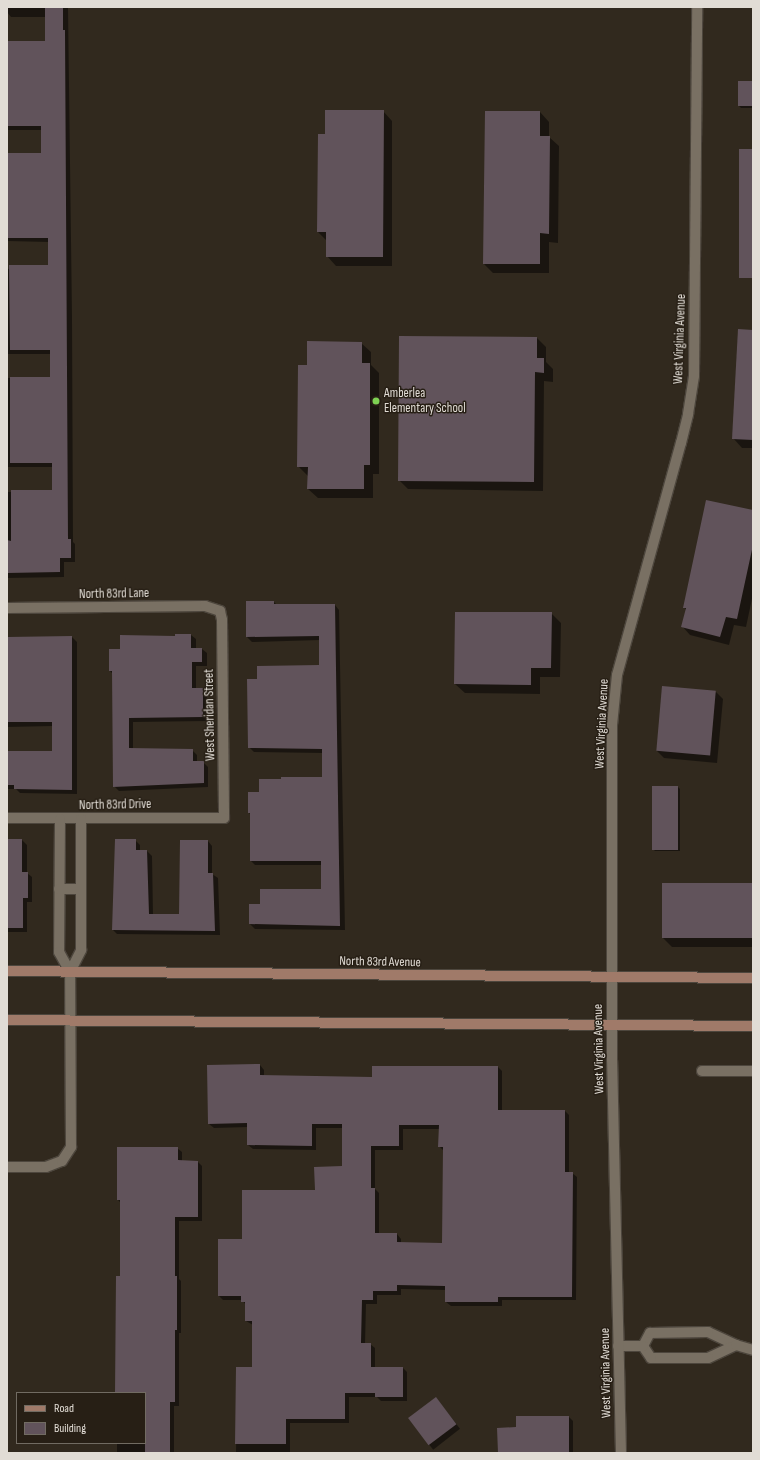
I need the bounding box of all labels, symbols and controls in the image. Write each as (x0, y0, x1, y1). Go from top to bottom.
street label: West Virginia Avenue (671, 294, 689, 384)
place label: Amberlea Elementary School (384, 386, 466, 417)
marker: Amberlea Elementary School (371, 396, 381, 406)
street label: North 83rd Lane (79, 586, 149, 602)
street label: West Sheridan Street (201, 669, 219, 761)
street label: West Virginia Avenue (592, 679, 612, 769)
street label: North 83rd Drive (79, 797, 151, 813)
street label: North 83rd Avenue (339, 953, 421, 971)
street label: West Virginia Avenue (590, 1004, 608, 1094)
street label: West Virginia Avenue (597, 1328, 615, 1418)
legend (16, 1392, 146, 1444)
text: Road (54, 1401, 74, 1416)
text: Building (54, 1421, 86, 1436)

